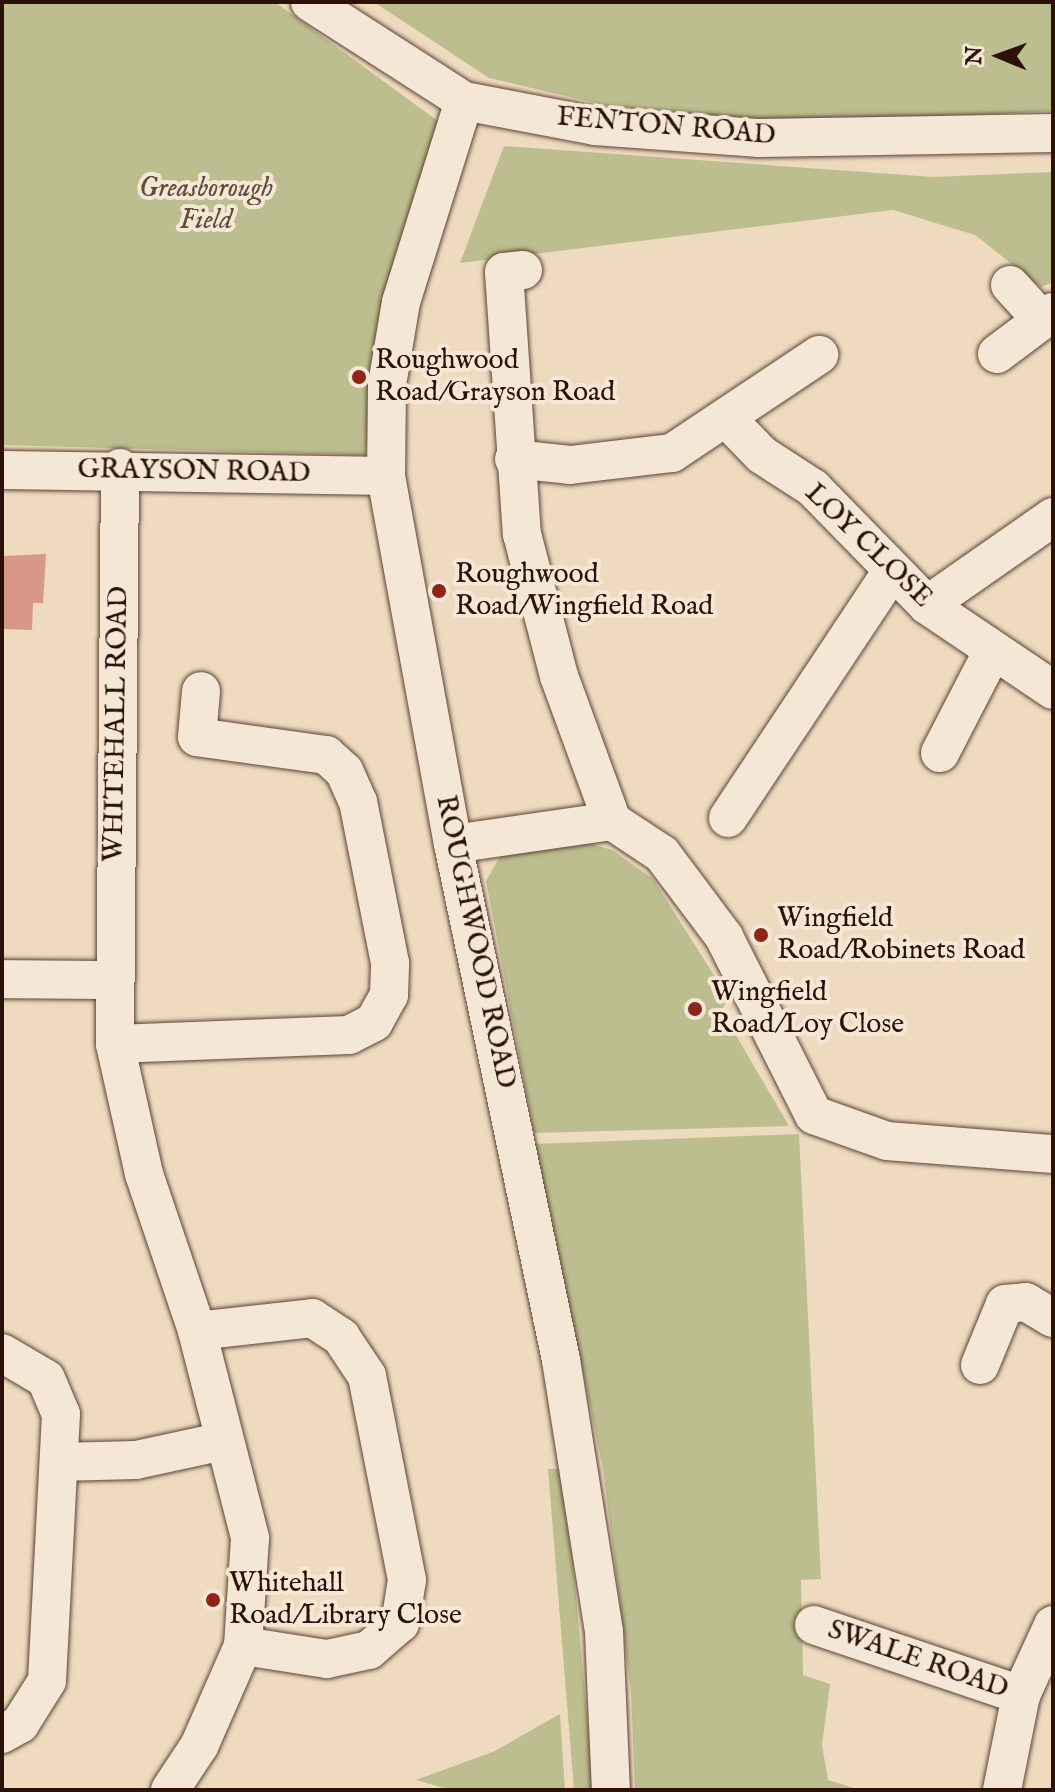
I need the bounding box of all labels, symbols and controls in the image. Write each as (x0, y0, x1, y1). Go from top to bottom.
north arrow (959, 16, 1039, 96)
text: N (961, 46, 989, 65)
street label: FENTON ROAD (555, 101, 777, 153)
park label: Greasborough Field (139, 172, 273, 238)
place label: Roughwood Road/Grayson Road (375, 344, 615, 410)
marker: Roughwood Road/Grayson Road (350, 368, 368, 386)
street label: GRAYSON ROAD (77, 453, 311, 491)
street label: LOY CLOSE (797, 477, 939, 615)
place label: Roughwood Road/Wingfield Road (455, 558, 713, 624)
marker: Roughwood Road/Wingfield Road (430, 582, 448, 600)
street label: WHITEHALL ROAD (98, 586, 136, 862)
street label: ROUGHWOOD ROAD (427, 792, 523, 1092)
place label: Wingfield Road/Robinets Road (777, 902, 1025, 968)
marker: Wingfield Road/Robinets Road (752, 926, 770, 944)
place label: Wingfield Road/Loy Close (711, 976, 904, 1042)
marker: Wingfield Road/Loy Close (686, 1000, 704, 1018)
place label: Whitehall Road/Library Close (229, 1567, 462, 1633)
marker: Whitehall Road/Library Close (204, 1591, 222, 1609)
street label: SWALE ROAD (823, 1613, 1013, 1707)

